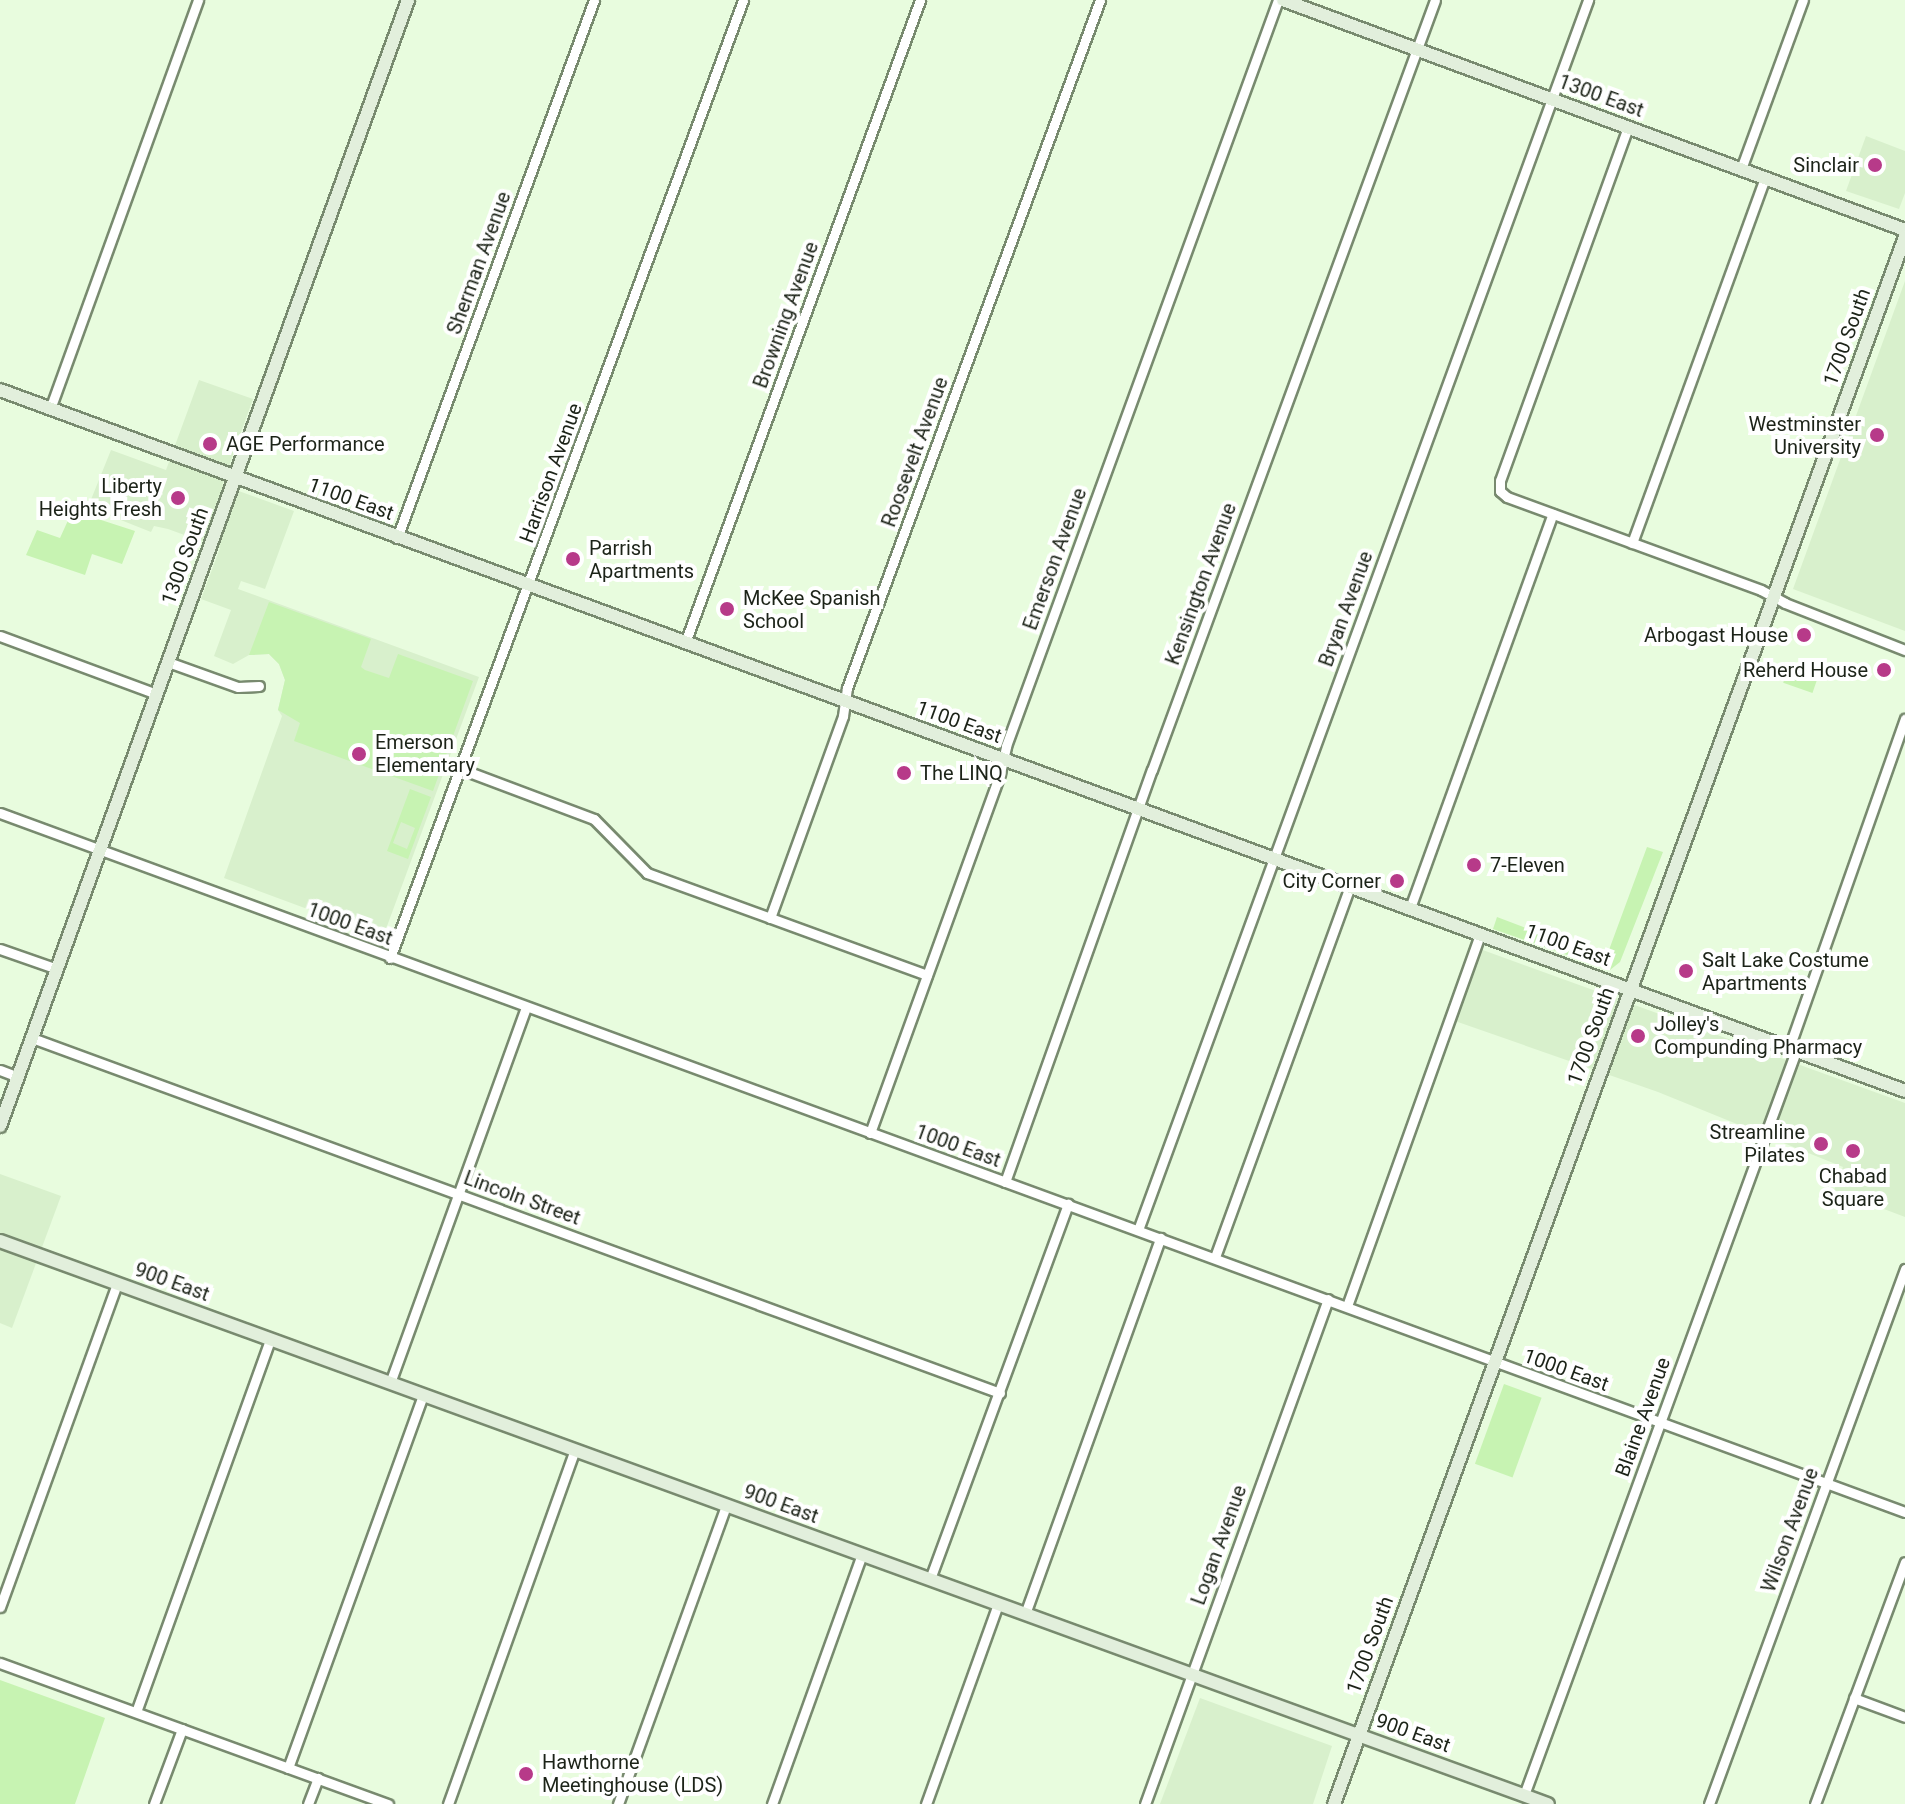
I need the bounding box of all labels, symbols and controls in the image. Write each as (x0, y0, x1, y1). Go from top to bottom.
street label: 1300 East (1555, 69, 1647, 123)
place label: Sinclair (1793, 153, 1859, 177)
marker: Sinclair (1866, 156, 1884, 174)
street label: Sherman Avenue (442, 188, 516, 338)
street label: Browning Avenue (748, 239, 824, 391)
street label: 1700 South (1818, 285, 1876, 389)
street label: Roosevelt Avenue (877, 374, 953, 530)
street label: Harrison Avenue (515, 400, 587, 546)
place label: Westminster University (1748, 412, 1861, 459)
marker: Westminster University (1868, 426, 1886, 444)
place label: AGE Performance (226, 432, 385, 456)
marker: AGE Performance (201, 435, 219, 453)
street label: 1100 East (305, 472, 397, 526)
place label: Liberty Heights Fresh (39, 474, 162, 521)
street label: Emerson Avenue (1018, 485, 1092, 633)
marker: Liberty Heights Fresh (169, 489, 187, 507)
street label: Kensington Avenue (1161, 500, 1241, 668)
street label: 1300 South (156, 504, 214, 608)
place label: Parrish Apartments (589, 536, 694, 583)
street label: Bryan Avenue (1314, 548, 1378, 670)
marker: Parrish Apartments (564, 550, 582, 568)
place label: McKee Spanish School (743, 586, 881, 633)
marker: McKee Spanish School (718, 600, 736, 618)
place label: Arbogast House (1644, 623, 1788, 647)
marker: Arbogast House (1795, 626, 1813, 644)
place label: Reherd House (1743, 658, 1868, 682)
marker: Reherd House (1875, 661, 1893, 679)
street label: 1100 East (913, 695, 1005, 749)
place label: Emerson Elementary (375, 730, 475, 777)
marker: Emerson Elementary (350, 745, 368, 763)
place label: The LINQ (920, 761, 1003, 785)
marker: The LINQ (895, 764, 913, 782)
place label: 7-Eleven (1490, 853, 1565, 877)
marker: 7-Eleven (1465, 856, 1483, 874)
place label: City Corner (1283, 869, 1381, 893)
marker: City Corner (1388, 872, 1406, 890)
street label: 1000 East (304, 897, 396, 951)
street label: 1100 East (1522, 918, 1614, 972)
place label: Salt Lake Costume Apartments (1702, 948, 1869, 995)
marker: Salt Lake Costume Apartments (1677, 962, 1695, 980)
street label: 1700 South (1562, 984, 1620, 1088)
place label: Jolley's Compunding Pharmacy (1654, 1012, 1862, 1059)
marker: Jolley's Compunding Pharmacy (1629, 1027, 1647, 1045)
street label: 1000 East (912, 1119, 1004, 1173)
place label: Streamline Pilates (1710, 1120, 1805, 1167)
marker: Streamline Pilates (1812, 1135, 1830, 1153)
marker: Chabad Square (1844, 1142, 1862, 1160)
place label: Chabad Square (1819, 1164, 1887, 1211)
street label: Lincoln Street (460, 1166, 584, 1230)
street label: 900 East (131, 1257, 213, 1307)
street label: 1000 East (1520, 1343, 1612, 1397)
street label: Blaine Avenue (1610, 1354, 1676, 1480)
street label: Wilson Avenue (1756, 1465, 1824, 1595)
street label: 900 East (740, 1479, 822, 1529)
street label: Logan Avenue (1186, 1482, 1252, 1608)
street label: 1700 South (1341, 1593, 1399, 1697)
street label: 900 East (1372, 1708, 1454, 1758)
place label: Hawthorne Meetinghouse (LDS) (542, 1750, 723, 1797)
marker: Hawthorne Meetinghouse (LDS) (517, 1765, 535, 1783)

